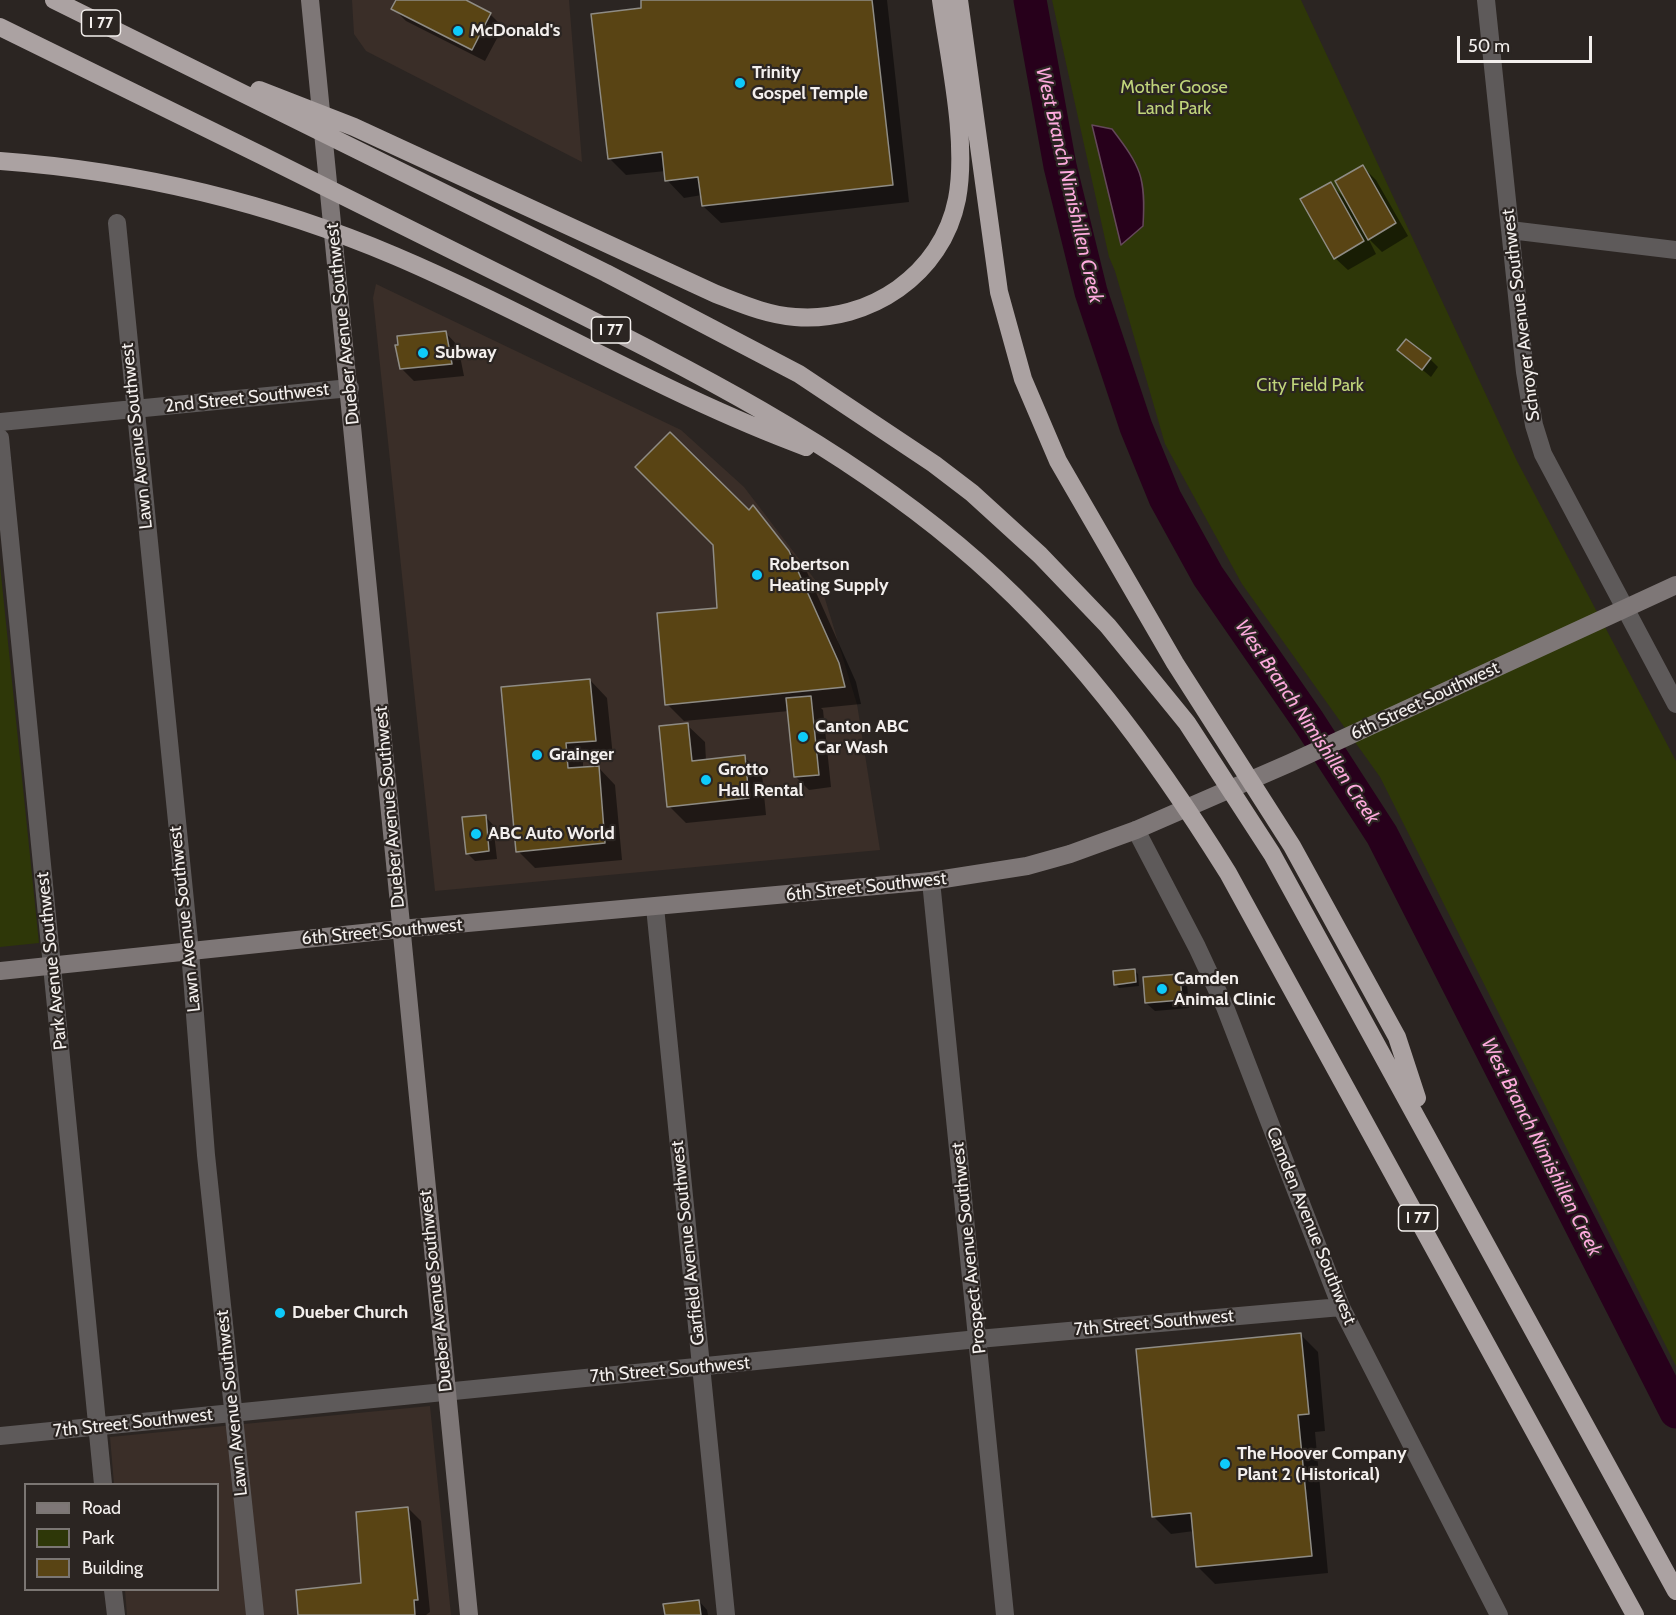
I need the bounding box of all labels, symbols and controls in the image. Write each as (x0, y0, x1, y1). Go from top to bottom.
road number: I 77 (82, 10, 120, 36)
place label: McDonald's (470, 20, 560, 42)
marker: McDonald's (451, 24, 465, 38)
scale bar (1460, 24, 1595, 62)
text: 50 m (1468, 35, 1510, 57)
place label: Trinity Gospel Temple (752, 62, 868, 104)
water label: West Branch Nimishillen Creek (1030, 65, 1108, 305)
marker: Trinity Gospel Temple (733, 76, 747, 90)
park label: Mother Goose Land Park (1120, 77, 1228, 119)
street label: Schroyer Avenue Southwest (1497, 208, 1545, 422)
street label: Dueber Avenue Southwest (322, 222, 364, 426)
road number: I 77 (592, 317, 630, 343)
street label: Lawn Avenue Southwest (116, 342, 158, 530)
place label: Subway (435, 342, 497, 364)
marker: Subway (416, 346, 430, 360)
park label: City Field Park (1256, 375, 1364, 397)
street label: 2nd Street Southwest (164, 379, 330, 417)
place label: Robertson Heating Supply (769, 554, 889, 596)
marker: Robertson Heating Supply (750, 568, 764, 582)
water label: West Branch Nimishillen Creek (1230, 615, 1384, 829)
street label: 6th Street Southwest (1347, 657, 1503, 745)
street label: Dueber Avenue Southwest (370, 705, 410, 909)
place label: Canton ABC Car Wash (815, 716, 909, 758)
marker: Canton ABC Car Wash (796, 730, 810, 744)
place label: Grainger (549, 744, 614, 766)
marker: Grainger (530, 748, 544, 762)
place label: Grotto Hall Rental (718, 759, 803, 802)
marker: Grotto Hall Rental (699, 773, 713, 787)
place label: ABC Auto World (488, 823, 615, 845)
street label: Lawn Avenue Southwest (164, 825, 206, 1013)
marker: ABC Auto World (469, 827, 483, 841)
street label: 6th Street Southwest (785, 868, 947, 906)
street label: Park Avenue Southwest (32, 871, 72, 1051)
street label: 6th Street Southwest (301, 914, 463, 950)
place label: Camden Animal Clinic (1174, 968, 1275, 1010)
marker: Camden Animal Clinic (1155, 982, 1169, 996)
water label: West Branch Nimishillen Creek (1475, 1034, 1607, 1260)
street label: Camden Avenue Southwest (1261, 1124, 1361, 1328)
street label: Garfield Avenue Southwest (666, 1139, 710, 1347)
street label: Prospect Avenue Southwest (947, 1141, 991, 1355)
street label: Dueber Avenue Southwest (415, 1189, 457, 1393)
road number: I 77 (1398, 1205, 1438, 1231)
place label: Dueber Church (292, 1302, 408, 1324)
street label: 7th Street Southwest (1073, 1305, 1235, 1341)
marker: Dueber Church (273, 1306, 287, 1320)
street label: Lawn Avenue Southwest (211, 1309, 253, 1497)
street label: 7th Street Southwest (589, 1352, 751, 1388)
street label: 7th Street Southwest (52, 1404, 214, 1442)
place label: The Hoover Company Plant 2 (Historical) (1237, 1443, 1407, 1486)
marker: The Hoover Company Plant 2 (Historical) (1218, 1457, 1232, 1471)
legend (24, 1483, 219, 1591)
text: Road (82, 1497, 121, 1519)
text: Park (82, 1527, 114, 1549)
text: Building (82, 1557, 143, 1579)

